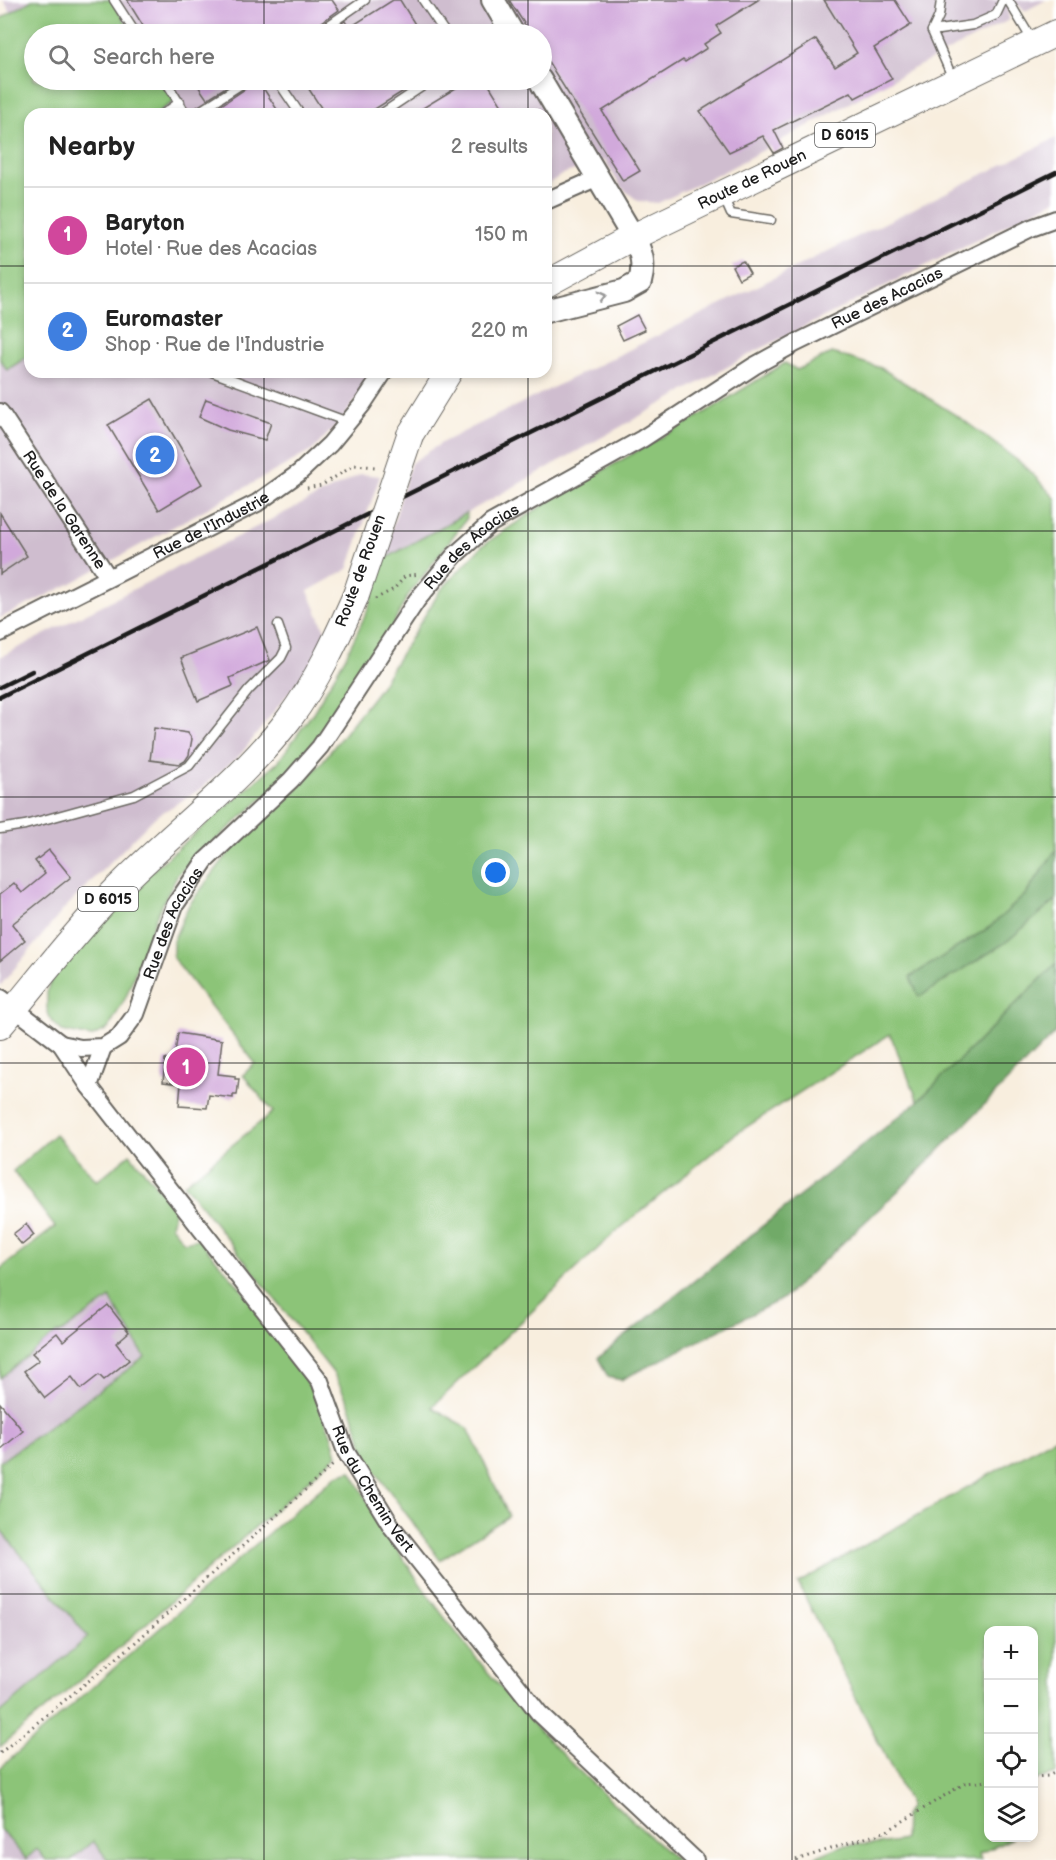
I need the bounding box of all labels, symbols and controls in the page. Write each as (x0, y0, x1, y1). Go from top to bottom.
search box (24, 24, 552, 90)
icon: search (45, 41, 78, 74)
text: Search here (93, 44, 215, 71)
road number: D 6015 (815, 123, 875, 147)
text: Nearby (48, 132, 135, 163)
text: 2 results (451, 135, 528, 159)
street label: Route de Rouen (695, 145, 809, 214)
text: Baryton (105, 210, 185, 237)
text: 1 (63, 223, 72, 247)
text: 150 m (475, 223, 528, 247)
text: Hotel · Rue des Acacias (105, 237, 317, 261)
street label: Rue des Acacias (828, 263, 946, 334)
one-way arrow (597, 291, 607, 304)
text: Euromaster (105, 306, 223, 333)
text: 2 (62, 319, 73, 343)
text: 220 m (471, 319, 528, 343)
text: Shop · Rue de l'Industrie (105, 333, 324, 357)
pin: 2 (136, 432, 174, 478)
street label: Rue de la Garenne (18, 447, 110, 573)
street label: Rue de l'Industrie (150, 487, 274, 563)
street label: Rue des Acacias (420, 500, 522, 594)
street label: Route de Rouen (332, 512, 390, 630)
your location (481, 858, 510, 887)
street label: Rue des Acacias (140, 864, 207, 982)
road number: D 6015 (78, 887, 138, 911)
pin: 1 (166, 1044, 206, 1090)
street label: Rue du Chemin Vert (327, 1422, 418, 1556)
map controls (984, 1626, 1038, 1842)
button: + (984, 1626, 1038, 1680)
button: − (984, 1680, 1038, 1734)
button: locate (984, 1734, 1038, 1788)
button: layers (984, 1788, 1038, 1842)

